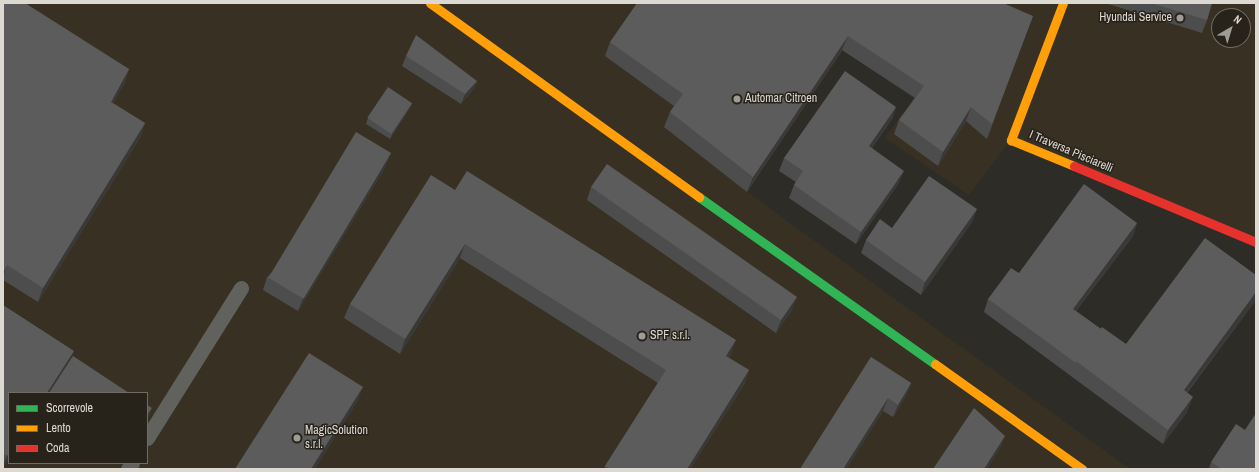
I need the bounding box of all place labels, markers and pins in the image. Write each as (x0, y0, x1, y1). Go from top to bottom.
place label: Hyundai Service (1099, 11, 1172, 25)
marker: Hyundai Service (1175, 13, 1185, 23)
place label: Automar Citroen (745, 92, 817, 106)
marker: Automar Citroen (732, 94, 742, 104)
place label: SPF s.r.l. (650, 329, 690, 343)
marker: SPF s.r.l. (637, 331, 647, 341)
place label: MagicSolution s.r.l. (305, 424, 368, 452)
marker: MagicSolution s.r.l. (292, 433, 302, 443)

